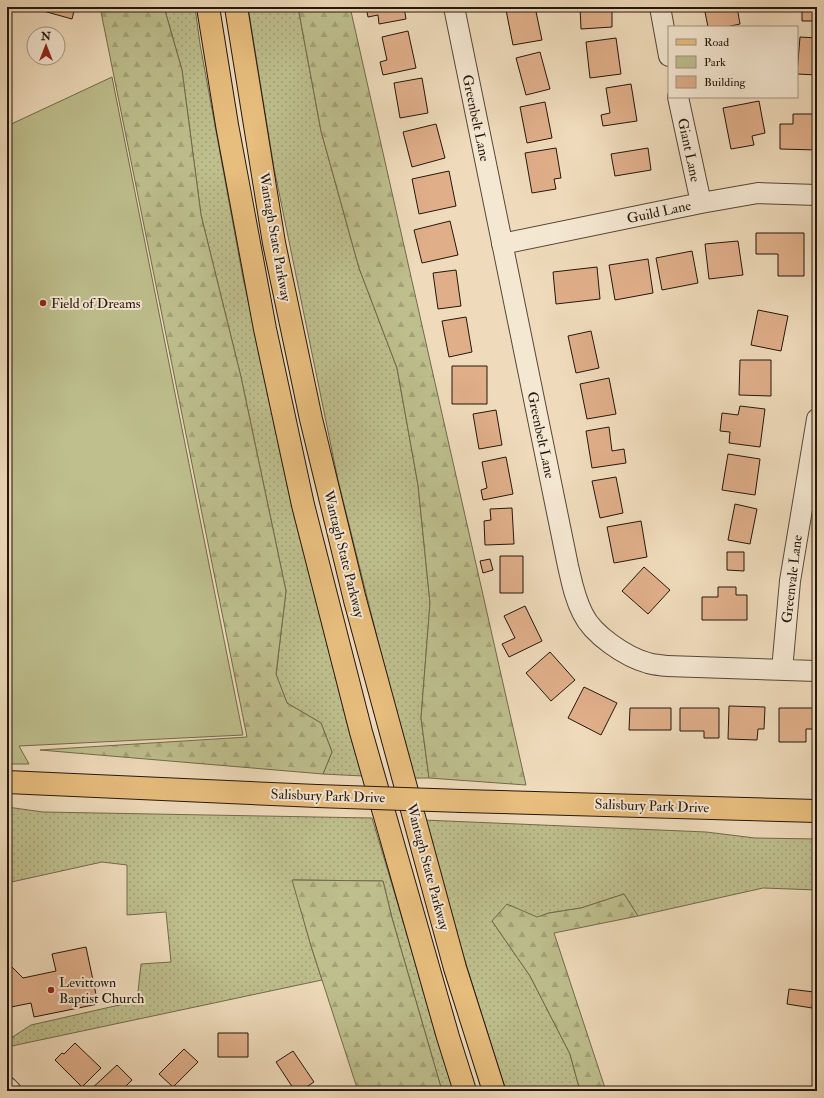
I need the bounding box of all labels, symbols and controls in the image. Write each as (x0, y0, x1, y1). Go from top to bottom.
north arrow (26, 26, 66, 66)
legend (668, 26, 798, 98)
text: N (40, 30, 52, 43)
text: Road (704, 35, 729, 50)
text: Park (704, 55, 726, 70)
street label: Greenbelt Lane (458, 73, 494, 163)
text: Building (704, 75, 747, 90)
street label: Giant Lane (674, 117, 704, 184)
street label: Wantagh State Parkway (254, 170, 295, 304)
street label: Guild Lane (625, 197, 693, 227)
place label: Field of Dreams (51, 295, 141, 312)
marker: Field of Dreams (38, 298, 48, 308)
street label: Greenbelt Lane (523, 390, 559, 480)
street label: Wantagh State Parkway (319, 488, 368, 620)
street label: Greenvale Lane (778, 534, 806, 624)
street label: Salisbury Park Drive (270, 786, 386, 807)
street label: Salisbury Park Drive (594, 796, 710, 817)
street label: Wantagh State Parkway (402, 801, 453, 933)
place label: Levittown Baptist Church (59, 974, 145, 1008)
marker: Levittown Baptist Church (46, 985, 56, 995)

